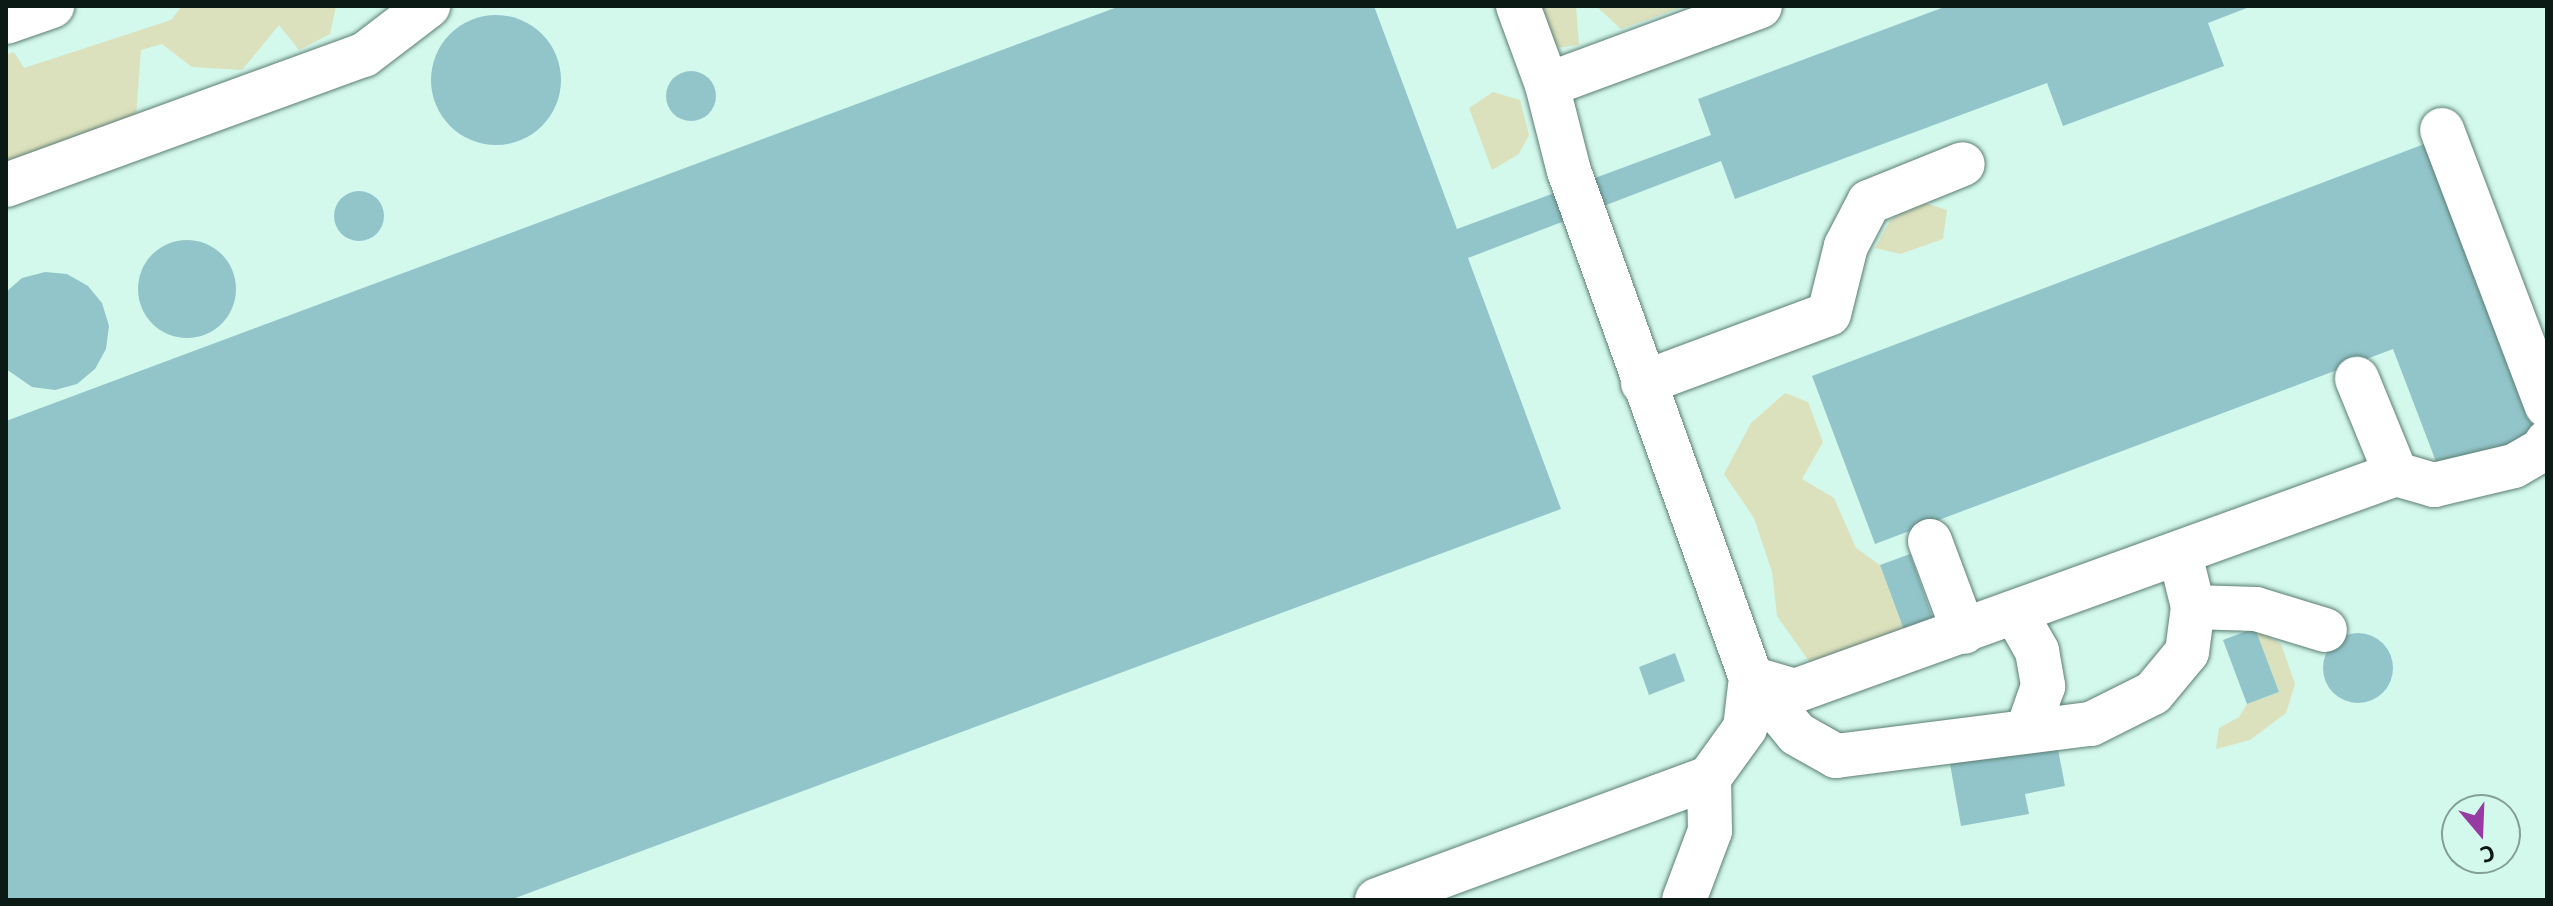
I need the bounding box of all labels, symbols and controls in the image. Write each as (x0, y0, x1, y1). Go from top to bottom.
north arrow (2441, 794, 2521, 874)
text: С (2477, 838, 2500, 871)

